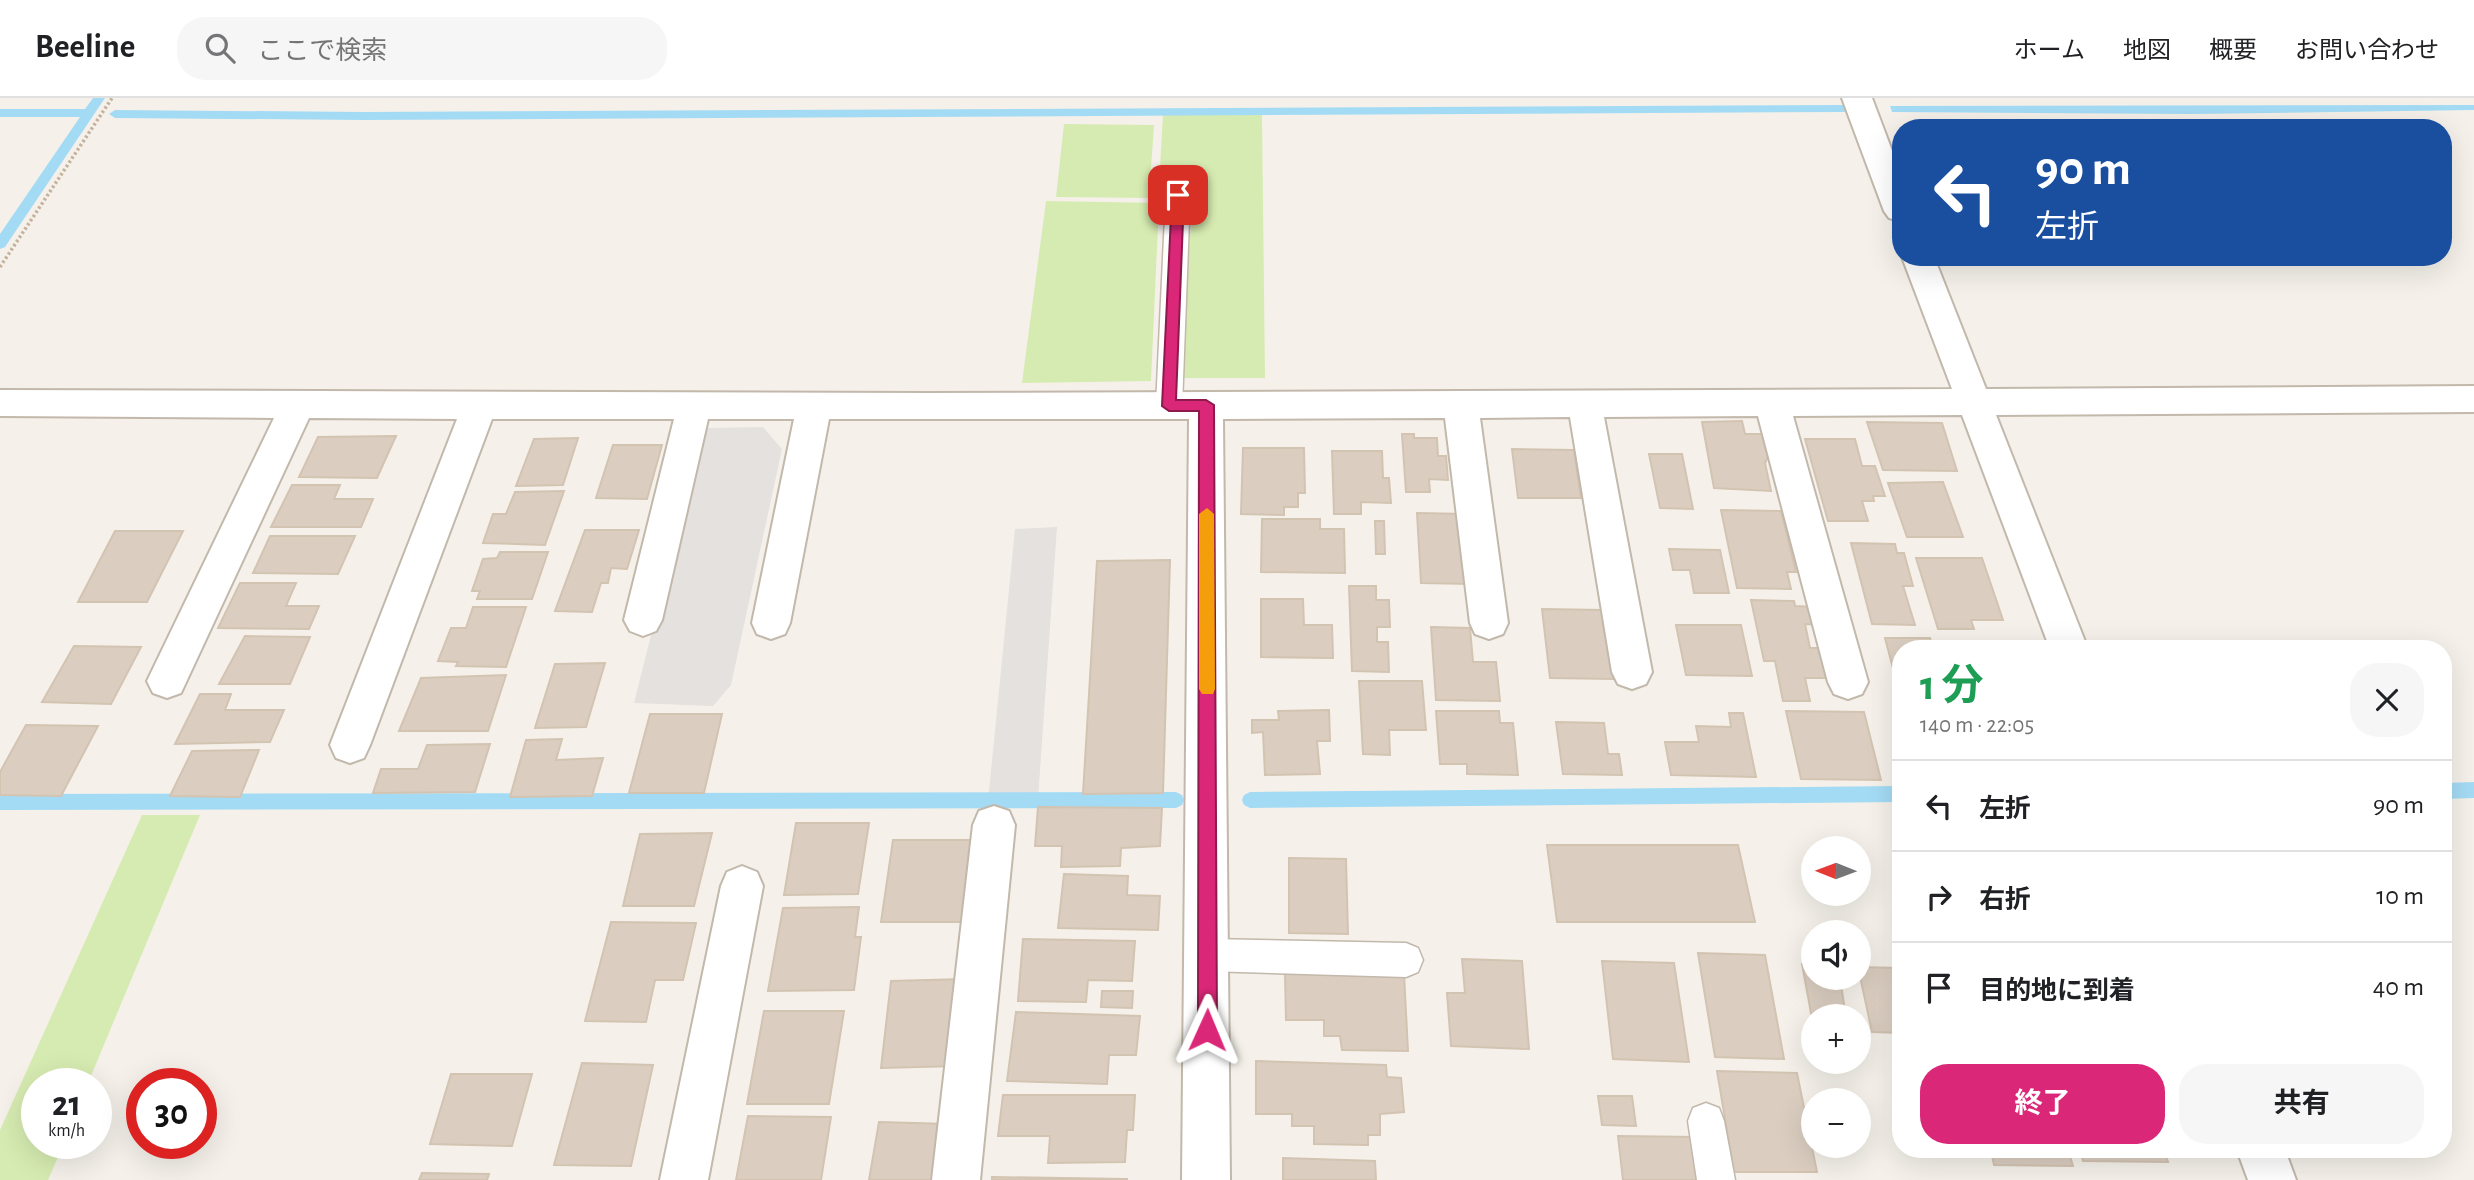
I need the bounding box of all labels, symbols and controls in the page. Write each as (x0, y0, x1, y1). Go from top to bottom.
search box (177, 17, 667, 80)
icon: search (201, 29, 239, 67)
text: Beeline (35, 31, 135, 64)
text: ここで検索 (257, 38, 387, 64)
text: ホーム (2014, 39, 2085, 63)
text: 地図 (2123, 39, 2171, 63)
text: 概要 (2209, 39, 2257, 63)
text: お問い合わせ (2295, 39, 2439, 63)
text: 90 m (2035, 145, 2131, 194)
icon: left (1920, 147, 2011, 238)
pin (1148, 165, 1208, 225)
icon: arrive (1159, 176, 1197, 214)
text: 左折 (2035, 211, 2099, 243)
button: close (2350, 663, 2424, 737)
text: 1 分 (1920, 665, 1983, 707)
text: 140 m · 22:05 (1920, 714, 2034, 737)
icon: left (1920, 787, 1958, 825)
text: 90 m (2373, 792, 2424, 818)
text: 左折 (1979, 796, 2031, 822)
north arrow (1801, 836, 1871, 906)
map controls (1801, 836, 1871, 1158)
icon: right (1920, 878, 1958, 916)
text: 10 m (2376, 883, 2424, 909)
text: 右折 (1979, 887, 2031, 913)
button: sound (1801, 920, 1871, 990)
icon: arrive (1920, 969, 1958, 1007)
text: 40 m (2373, 974, 2424, 1000)
text: 目的地に到着 (1979, 978, 2135, 1004)
position arrow (1170, 993, 1244, 1067)
button: + (1801, 1004, 1871, 1074)
button: 終了 (1920, 1064, 2165, 1144)
button: 共有 (2179, 1064, 2424, 1144)
speed limit sign: 30 (126, 1068, 217, 1159)
text: 21 (52, 1087, 81, 1122)
button: − (1801, 1088, 1871, 1158)
text: km/h (48, 1122, 85, 1140)

